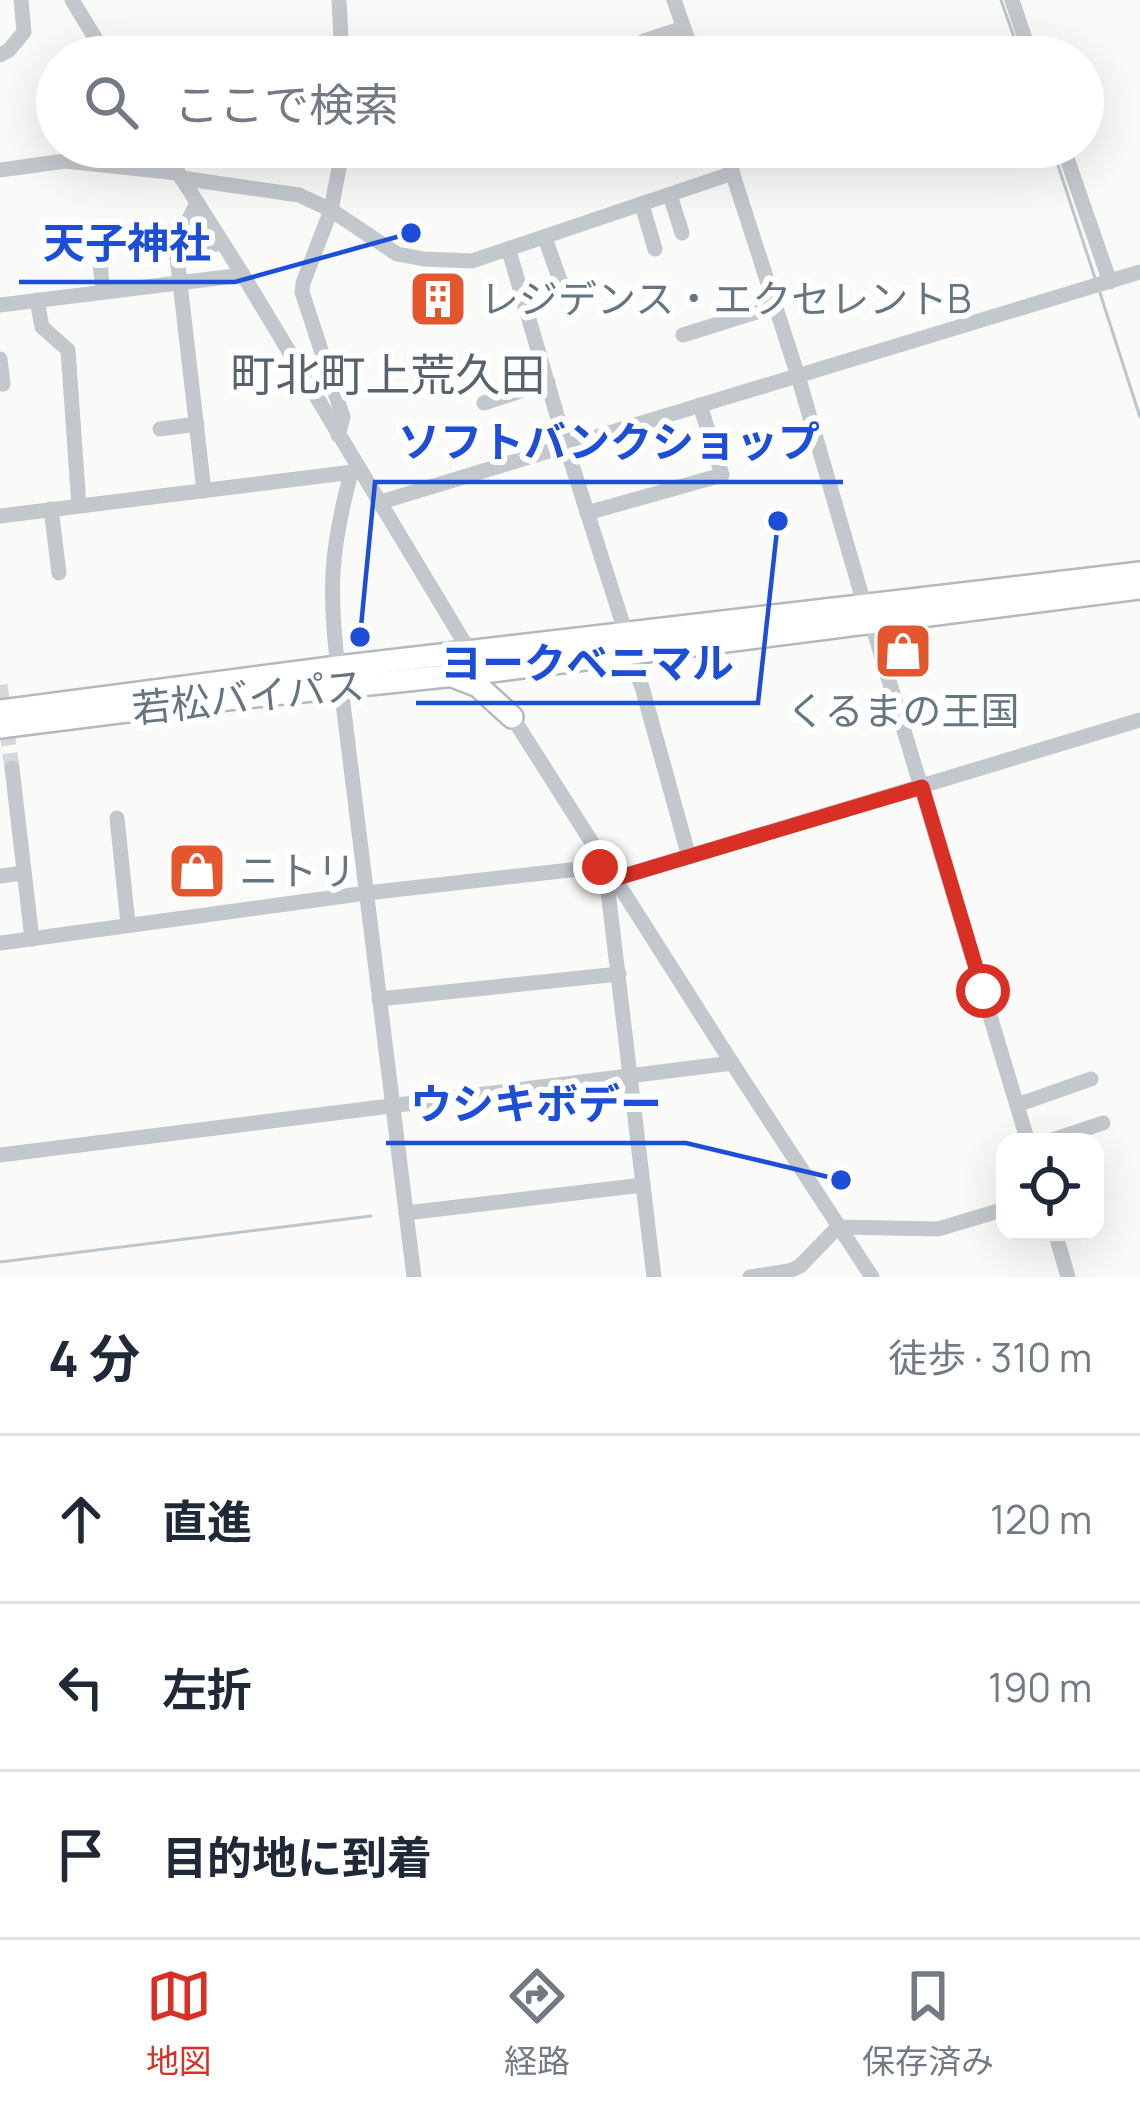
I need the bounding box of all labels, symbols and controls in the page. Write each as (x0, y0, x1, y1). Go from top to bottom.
search box (36, 36, 1104, 168)
icon: search (78, 69, 144, 135)
text: ここで検索 (174, 73, 399, 135)
callout: 天子神社 (19, 204, 235, 282)
text: 天子神社 (43, 213, 211, 271)
building icon: レジデンス・エクセレントB (407, 268, 469, 330)
place label: レジデンス・エクセレントB (480, 271, 971, 325)
district label: 町北町上荒久田 (230, 343, 546, 405)
callout: ソフトバンクショップ (375, 404, 843, 482)
text: ソフトバンクショップ (398, 412, 820, 470)
shop icon: くるまの王国 (872, 620, 934, 682)
callout: ヨークベニマル (416, 625, 758, 703)
text: ヨークベニマル (440, 633, 734, 691)
street label: 若松バイパス (129, 657, 367, 735)
place label: くるまの王国 (786, 683, 1020, 737)
shop icon: ニトリ (166, 840, 228, 902)
route end (573, 840, 627, 894)
place label: ニトリ (239, 843, 356, 897)
route start (956, 964, 1010, 1018)
callout: ウシキボデー (386, 1065, 686, 1143)
text: ウシキボデー (410, 1074, 662, 1132)
map controls (996, 1133, 1104, 1241)
button: locate (996, 1133, 1104, 1241)
text: 4 分 (48, 1323, 140, 1392)
text: 徒歩 · 310 m (888, 1330, 1092, 1384)
icon: ahead (48, 1486, 114, 1552)
text: 直進 (162, 1490, 252, 1552)
text: 120 m (990, 1492, 1092, 1546)
icon: left (48, 1654, 114, 1720)
text: 左折 (162, 1658, 252, 1720)
text: 190 m (988, 1660, 1092, 1714)
icon: arrive (48, 1822, 114, 1888)
text: 目的地に到着 (162, 1826, 432, 1888)
tab: 地図 (146, 1963, 212, 2083)
tab: 経路 (504, 1963, 570, 2083)
tab: 保存済み (862, 1963, 994, 2083)

